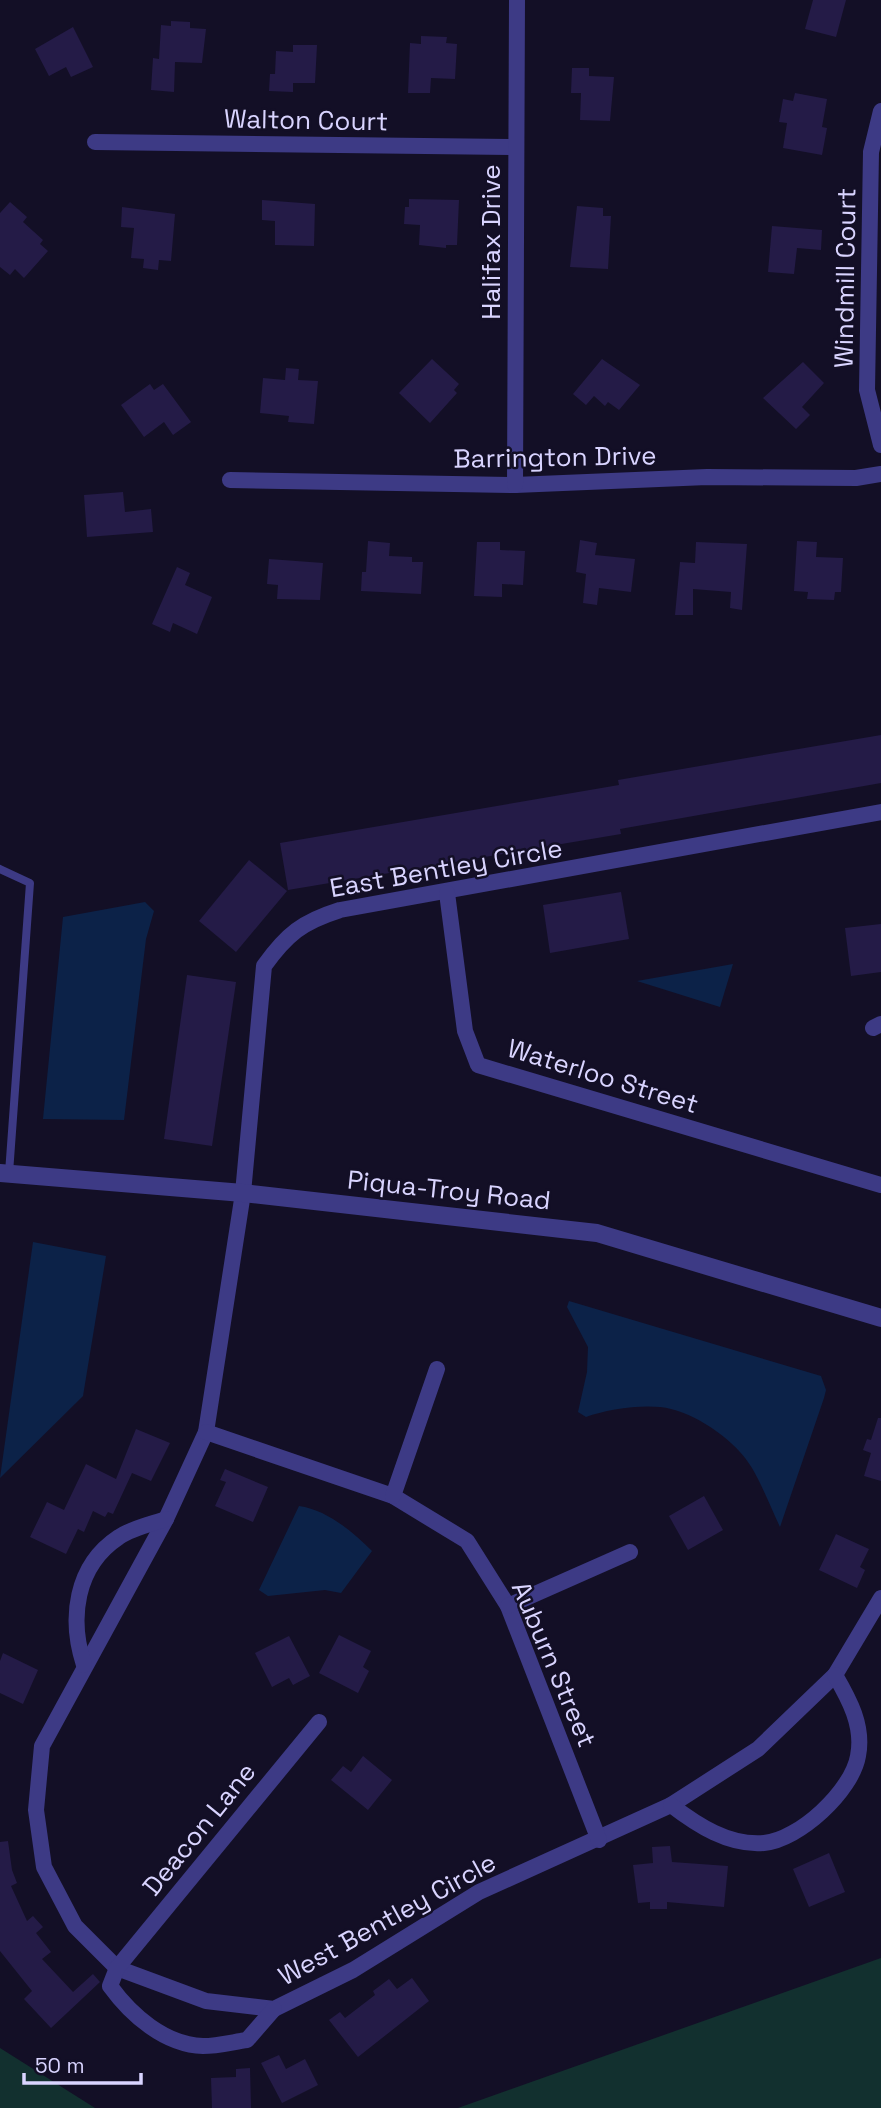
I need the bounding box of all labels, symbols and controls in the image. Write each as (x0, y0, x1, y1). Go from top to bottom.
street label: Walton Court (224, 102, 388, 138)
street label: Halifax Drive (474, 164, 508, 320)
street label: Windmill Court (826, 188, 864, 368)
street label: Barrington Drive (453, 438, 657, 476)
street label: East Bentley Circle (327, 831, 565, 905)
street label: Waterloo Street (503, 1031, 703, 1121)
street label: Piqua-Troy Road (346, 1162, 552, 1218)
street label: Auburn Street (504, 1576, 604, 1752)
street label: Deacon Lane (135, 1755, 263, 1903)
street label: West Bentley Circle (272, 1845, 502, 1993)
scale bar (24, 2042, 142, 2086)
text: 50 m (35, 2052, 85, 2079)

